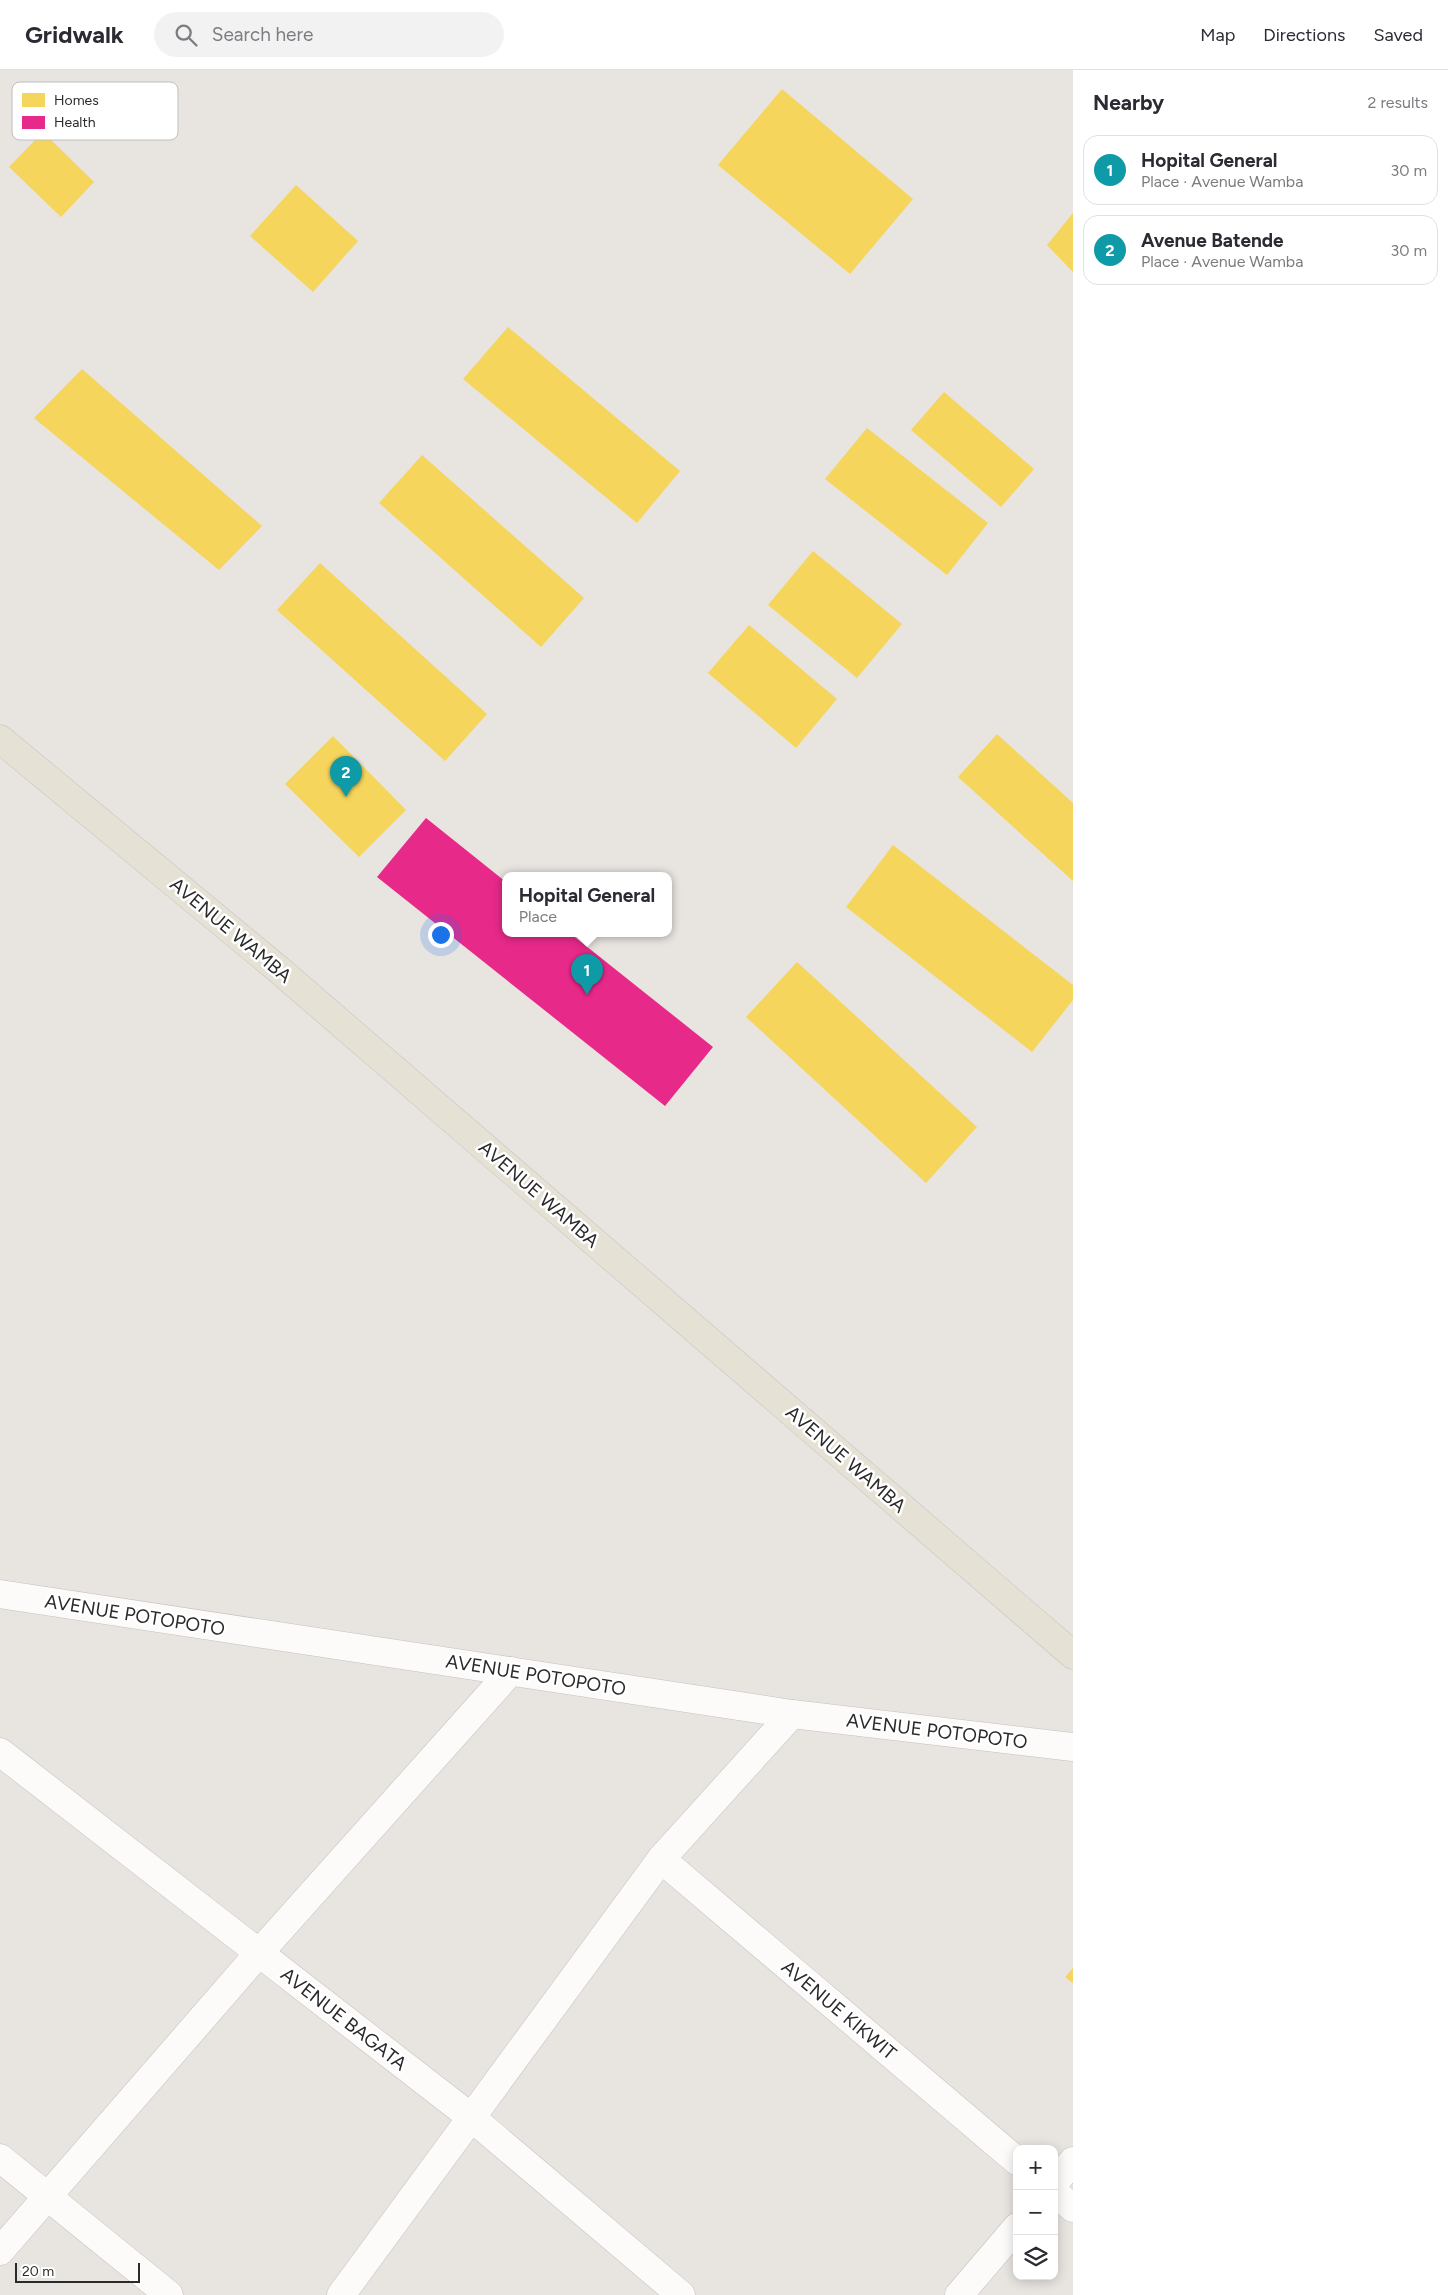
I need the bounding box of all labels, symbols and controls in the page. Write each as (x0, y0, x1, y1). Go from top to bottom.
search box (154, 12, 504, 57)
text: Gridwalk (25, 20, 124, 49)
icon: search (172, 21, 200, 49)
text: Search here (212, 23, 313, 46)
text: Map (1200, 24, 1235, 46)
text: Directions (1263, 24, 1345, 46)
text: Saved (1373, 24, 1423, 46)
legend (12, 82, 178, 140)
text: Nearby (1093, 90, 1164, 115)
text: Homes (54, 92, 99, 109)
text: 2 results (1368, 93, 1428, 112)
text: Health (54, 114, 96, 131)
text: Hopital General (1141, 149, 1277, 172)
text: 1 (1107, 161, 1113, 180)
text: 30 m (1390, 161, 1427, 180)
text: Place · Avenue Wamba (1141, 172, 1303, 191)
text: Avenue Batende (1141, 229, 1284, 252)
text: 2 (1105, 241, 1115, 260)
text: 30 m (1390, 241, 1427, 260)
text: Place · Avenue Wamba (1141, 252, 1303, 271)
pin: 2 (330, 756, 362, 797)
street label: AVENUE WAMBA (166, 872, 297, 988)
popup (502, 872, 672, 937)
text: Hopital General (519, 884, 655, 907)
text: Place (519, 907, 557, 926)
your location (428, 922, 454, 948)
pin: 1 (571, 954, 603, 995)
street label: AVENUE WAMBA (474, 1136, 604, 1252)
street label: AVENUE WAMBA (781, 1401, 911, 1517)
street label: AVENUE POTOPOTO (43, 1589, 227, 1641)
street label: AVENUE POTOPOTO (444, 1649, 628, 1701)
street label: AVENUE POTOPOTO (845, 1708, 1029, 1754)
street label: AVENUE KIKWIT (777, 1955, 901, 2065)
street label: AVENUE BAGATA (276, 1963, 412, 2075)
map controls (1013, 2145, 1058, 2280)
button: + (1013, 2145, 1058, 2190)
button: − (1013, 2190, 1058, 2235)
button: layers (1013, 2235, 1058, 2280)
scale bar (15, 2260, 140, 2283)
text: 20 m (22, 2263, 54, 2280)

